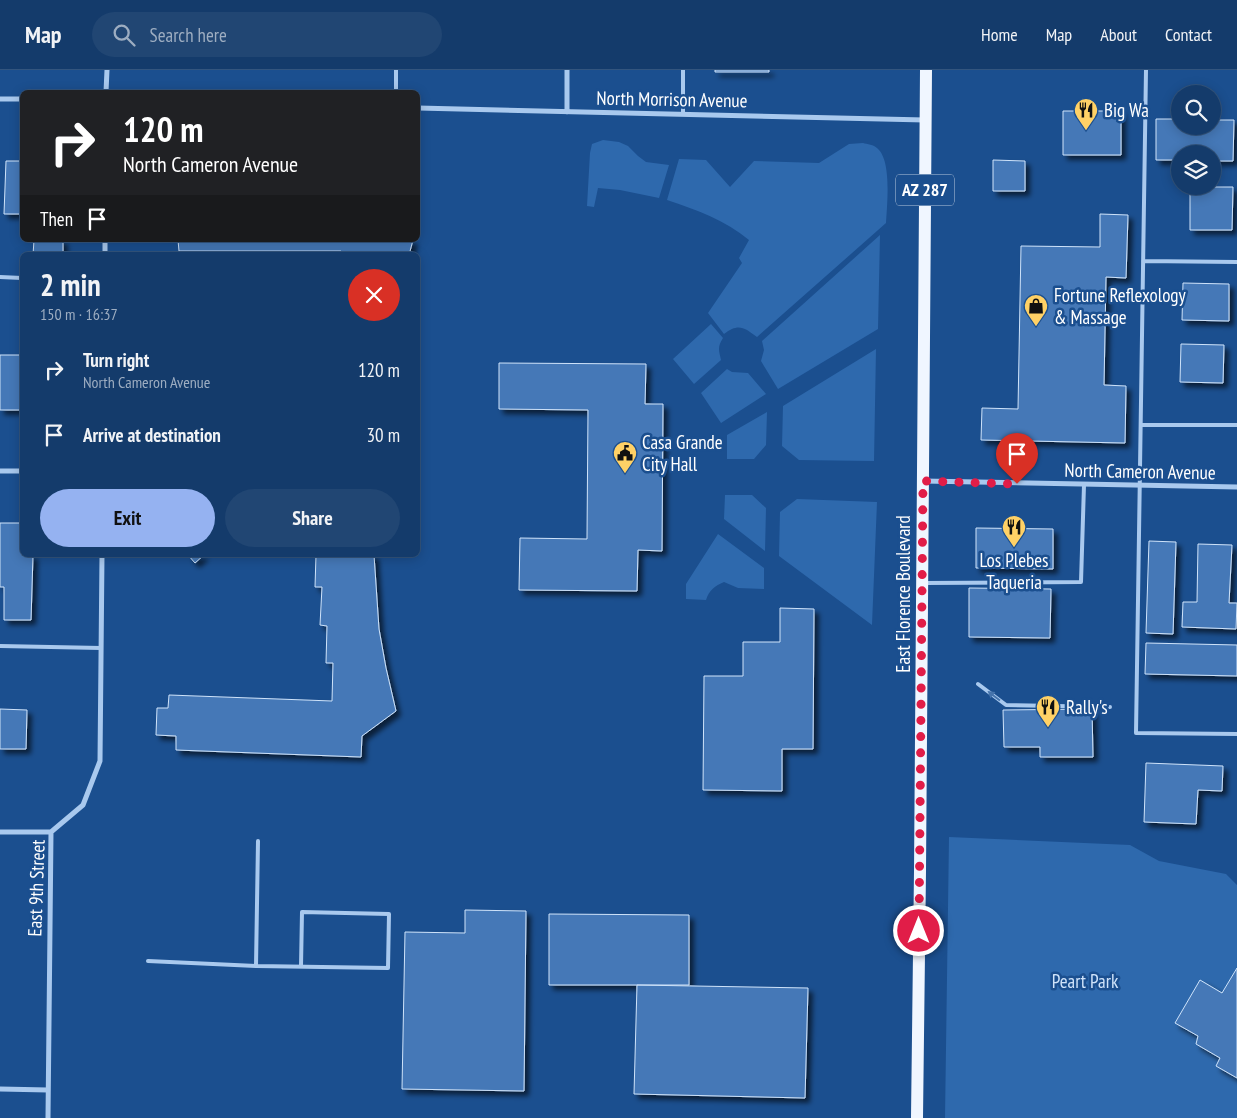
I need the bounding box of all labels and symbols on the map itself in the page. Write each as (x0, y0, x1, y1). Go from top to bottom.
street label: North Morrison Avenue (596, 86, 748, 112)
restaurant icon: Big Wa (1073, 97, 1099, 131)
place label: Big Wa (1104, 98, 1149, 122)
road number: AZ 287 (896, 174, 954, 206)
place label: Fortune Reflexology & Massage (1054, 283, 1187, 329)
shop icon: Fortune Reflexology & Massage (1023, 293, 1049, 327)
place label: Casa Grande City Hall (642, 430, 723, 476)
pin (996, 433, 1038, 484)
public building icon: Casa Grande City Hall (612, 440, 638, 474)
street label: North Cameron Avenue (1064, 458, 1216, 484)
restaurant icon: Los Plebes Taqueria (1001, 514, 1027, 548)
street label: East Florence Boulevard (891, 515, 915, 673)
place label: Los Plebes Taqueria (979, 548, 1049, 594)
one-way arrow (988, 691, 1001, 702)
restaurant icon: Rally's (1035, 694, 1061, 728)
place label: Rally's (1066, 695, 1108, 719)
street label: East 9th Street (22, 838, 50, 937)
position arrow (892, 904, 944, 956)
park label: Peart Park (1052, 969, 1119, 993)

